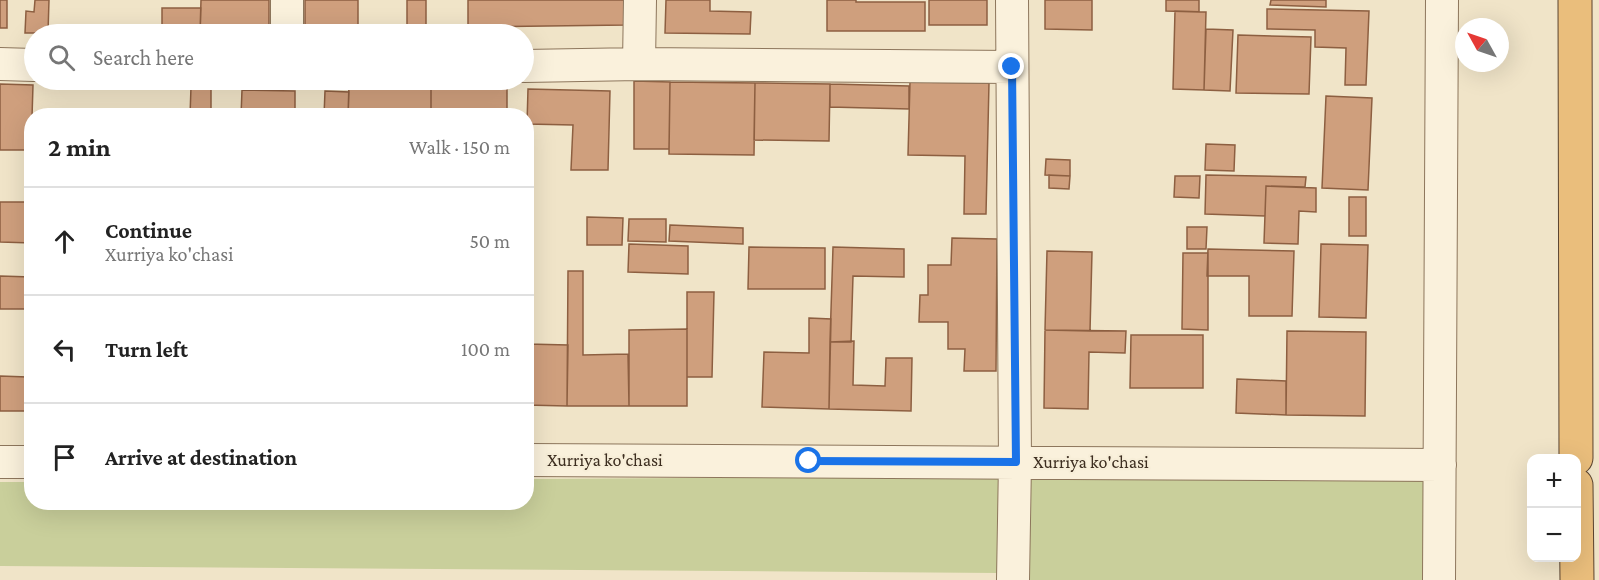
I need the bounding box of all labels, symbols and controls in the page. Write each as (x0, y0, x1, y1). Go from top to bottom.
north arrow (1455, 18, 1509, 72)
search box (24, 24, 534, 90)
icon: search (45, 41, 78, 74)
text: Search here (93, 45, 194, 70)
route end (998, 53, 1024, 79)
text: 2 min (48, 133, 111, 162)
text: Walk · 150 m (409, 136, 510, 158)
text: Continue (105, 218, 192, 243)
icon: ahead (48, 225, 81, 258)
text: 50 m (469, 230, 510, 252)
text: Xurriya ko'chasi (105, 243, 233, 265)
icon: left (48, 333, 81, 366)
text: Turn left (105, 337, 188, 362)
text: 100 m (461, 338, 510, 360)
icon: arrive (48, 441, 81, 474)
text: Arrive at destination (105, 445, 297, 470)
route start (795, 447, 821, 473)
street label: Xurriya ko'chasi (547, 450, 663, 470)
street label: Xurriya ko'chasi (1033, 452, 1149, 472)
map controls (1527, 454, 1581, 562)
button: + (1527, 454, 1581, 508)
button: − (1527, 508, 1581, 562)

